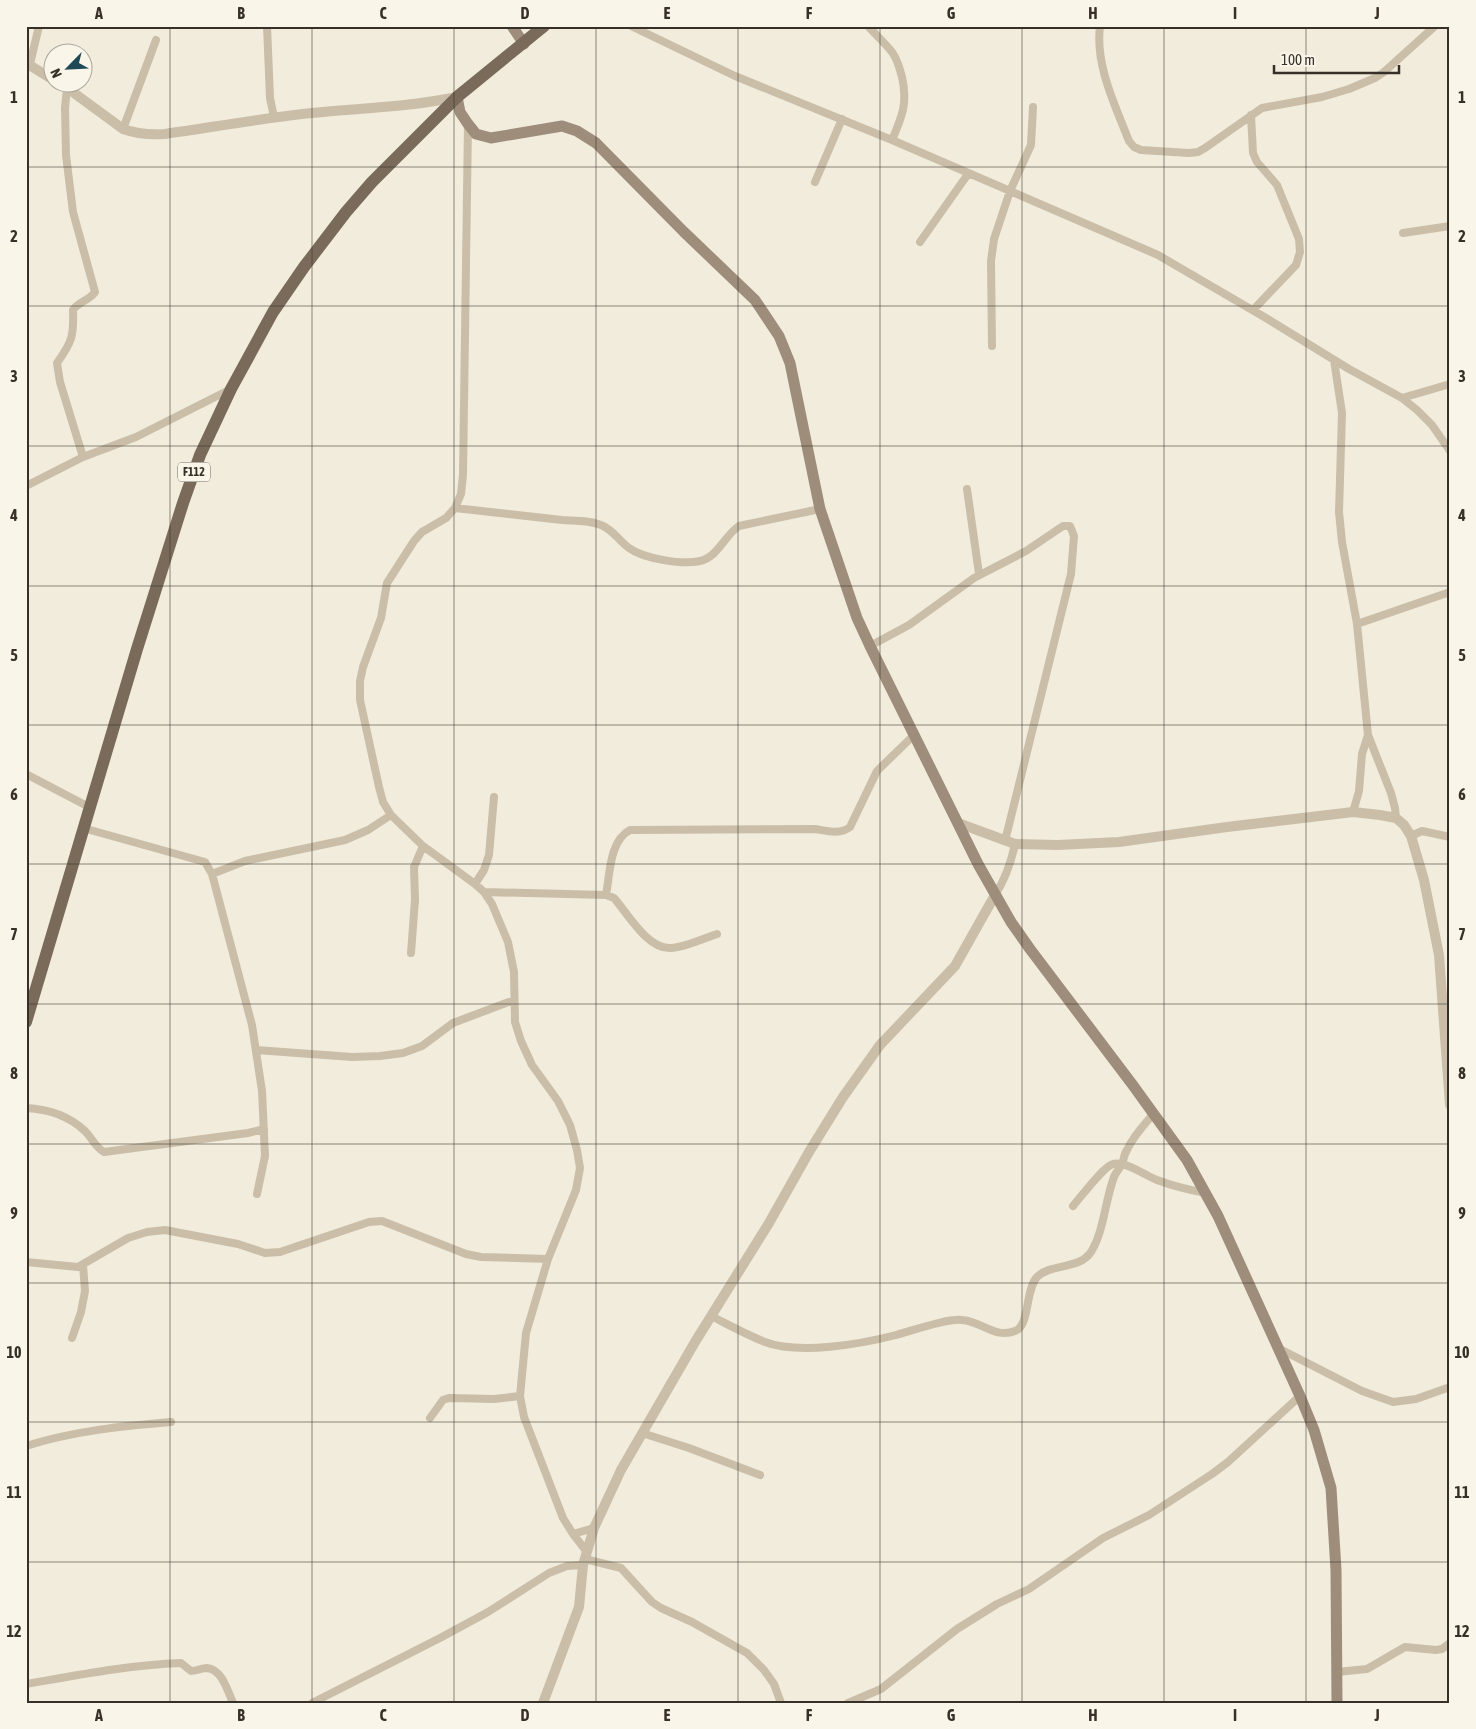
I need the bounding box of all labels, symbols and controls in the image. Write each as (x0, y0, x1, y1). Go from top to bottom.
text: A (94, 4, 103, 22)
text: B (237, 4, 245, 22)
text: C (379, 4, 387, 22)
text: D (521, 4, 530, 22)
text: E (664, 4, 671, 22)
text: F (806, 4, 813, 22)
text: G (947, 4, 956, 22)
text: H (1088, 4, 1098, 22)
text: I (1233, 4, 1237, 22)
text: J (1373, 4, 1380, 22)
north arrow (42, 42, 92, 92)
scale bar (1274, 42, 1398, 74)
text: 100 m (1281, 51, 1315, 68)
text: N (47, 66, 65, 80)
text: 1 (10, 88, 18, 106)
text: 1 (1458, 88, 1466, 106)
text: 2 (10, 227, 18, 245)
text: 2 (1458, 227, 1466, 245)
text: 3 (10, 367, 18, 385)
text: 3 (1458, 367, 1466, 385)
road number: F112 (178, 462, 210, 482)
text: 4 (9, 506, 18, 524)
text: 4 (1457, 506, 1466, 524)
text: 5 (10, 646, 18, 664)
text: 5 (1458, 646, 1466, 664)
text: 6 (10, 785, 18, 803)
text: 6 (1458, 785, 1466, 803)
text: 7 (10, 925, 18, 943)
text: 7 (1458, 925, 1466, 943)
text: 8 (10, 1064, 18, 1082)
text: 8 (1458, 1064, 1466, 1082)
text: 9 (10, 1204, 18, 1222)
text: 9 (1458, 1204, 1466, 1222)
text: 10 (6, 1343, 22, 1361)
text: 10 (1454, 1343, 1470, 1361)
text: 11 (6, 1483, 22, 1501)
text: 11 (1454, 1483, 1470, 1501)
text: 12 (6, 1622, 22, 1640)
text: 12 (1454, 1622, 1470, 1640)
text: A (94, 1706, 103, 1724)
text: B (237, 1706, 245, 1724)
text: C (379, 1706, 387, 1724)
text: D (521, 1706, 530, 1724)
text: E (664, 1706, 671, 1724)
text: F (806, 1706, 813, 1724)
text: G (947, 1706, 956, 1724)
text: H (1088, 1706, 1098, 1724)
text: I (1233, 1706, 1237, 1724)
text: J (1373, 1706, 1380, 1724)

